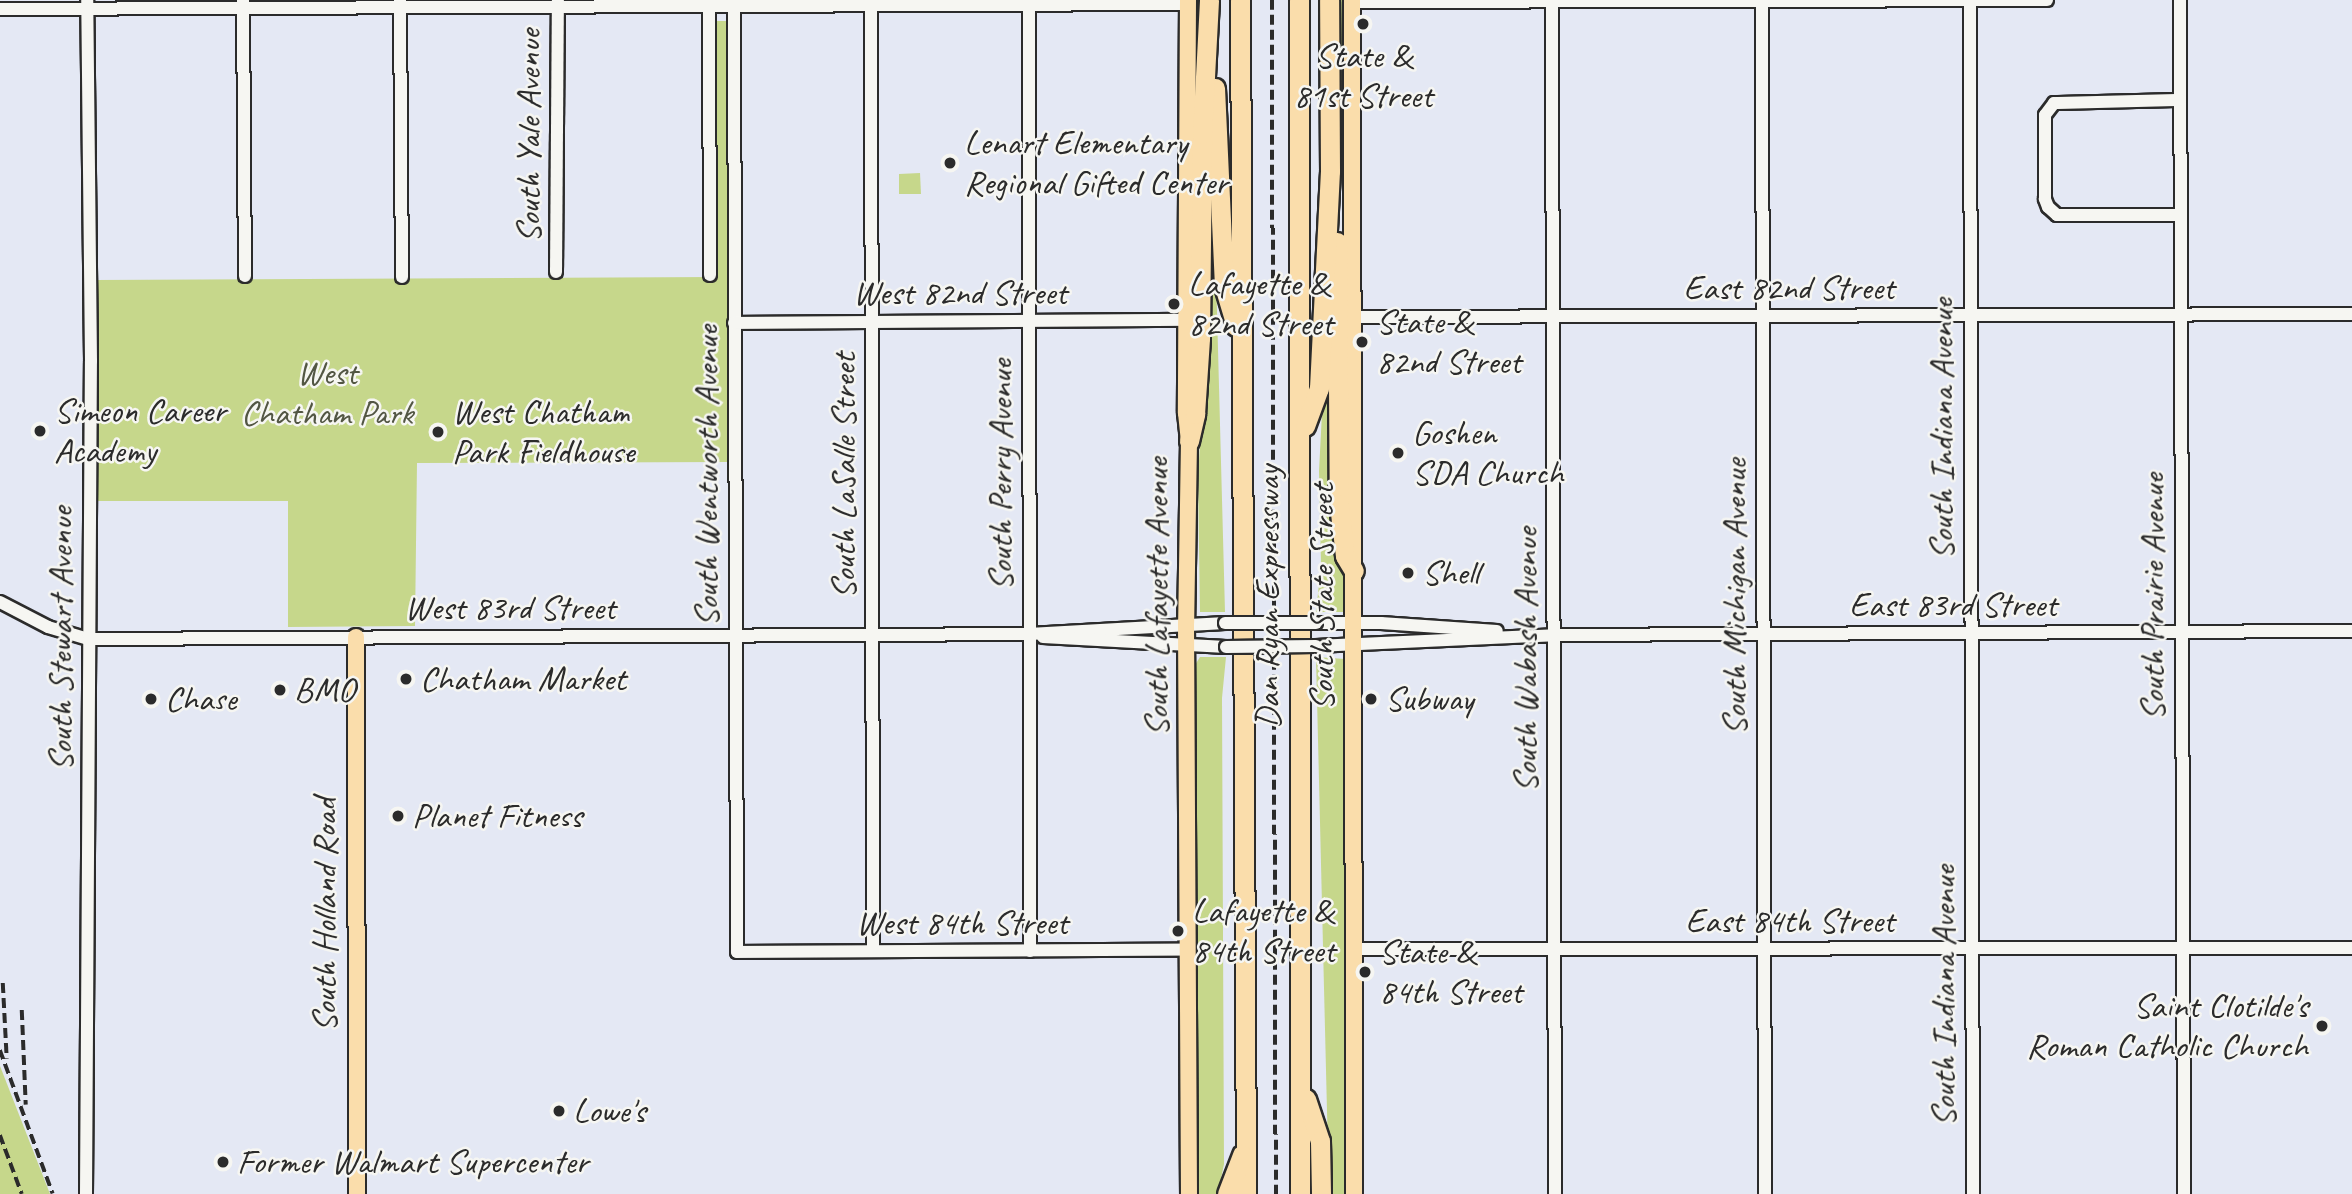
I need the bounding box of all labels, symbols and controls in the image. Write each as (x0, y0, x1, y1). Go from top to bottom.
marker: State & 81st Street (1355, 16, 1371, 32)
street label: South Yale Avenue (508, 29, 550, 243)
place label: State & 81st Street (1293, 35, 1433, 117)
place label: Lenart Elementary Regional Gifted Center (964, 122, 1228, 204)
marker: Lenart Elementary Regional Gifted Center (942, 155, 958, 171)
place label: Lafayette & 82nd Street (1188, 263, 1334, 345)
street label: East 82nd Street (1683, 267, 1895, 309)
street label: West 82nd Street (853, 272, 1067, 314)
marker: Lafayette & 82nd Street (1166, 296, 1182, 312)
street label: South Indiana Avenue (1921, 299, 1963, 559)
place label: State & 82nd Street (1376, 301, 1522, 383)
street label: South Wentworth Avenue (686, 325, 728, 627)
marker: State & 82nd Street (1354, 334, 1370, 350)
park label: West Chatham Park (240, 352, 414, 434)
street label: South LaSalle Street (823, 352, 865, 600)
street label: South Perry Avenue (980, 360, 1022, 590)
place label: Simeon Career Academy (54, 390, 226, 472)
place label: West Chatham Park Fieldhouse (452, 391, 634, 473)
place label: Goshen SDA Church (1412, 412, 1563, 494)
marker: Simeon Career Academy (32, 423, 48, 439)
marker: West Chatham Park Fieldhouse (430, 424, 446, 440)
marker: Goshen SDA Church (1390, 445, 1406, 461)
street label: South Lafayette Avenue (1136, 457, 1178, 737)
street label: South Michigan Avenue (1714, 459, 1756, 735)
street label: Dan Ryan Expressway (1247, 464, 1289, 730)
street label: South Prairie Avenue (2132, 473, 2174, 721)
street label: South State Street (1301, 482, 1343, 712)
street label: South Stewart Avenue (40, 507, 82, 771)
street label: South Wabash Avenue (1505, 528, 1547, 792)
place label: Shell (1422, 552, 1479, 594)
marker: Shell (1400, 565, 1416, 581)
street label: East 83rd Street (1849, 584, 2057, 626)
street label: West 83rd Street (404, 587, 616, 629)
place label: Chatham Market (420, 658, 626, 700)
place label: BMO (294, 669, 355, 711)
marker: Chatham Market (398, 671, 414, 687)
place label: Chase (165, 678, 236, 720)
place label: Subway (1385, 678, 1473, 720)
marker: BMO (272, 682, 288, 698)
marker: Chase (143, 691, 159, 707)
marker: Subway (1363, 691, 1379, 707)
place label: Planet Fitness (412, 795, 582, 837)
street label: South Holland Road (304, 799, 346, 1031)
marker: Planet Fitness (390, 808, 406, 824)
street label: South Indiana Avenue (1923, 866, 1965, 1126)
place label: Lafayette & 84th Street (1192, 890, 1336, 972)
street label: East 84th Street (1685, 900, 1895, 942)
street label: West 84th Street (856, 902, 1068, 944)
marker: Lafayette & 84th Street (1170, 923, 1186, 939)
place label: State & 84th Street (1379, 931, 1523, 1013)
marker: State & 84th Street (1357, 964, 1373, 980)
place label: Saint Clotilde's Roman Catholic Church (2027, 985, 2308, 1067)
marker: Saint Clotilde's Roman Catholic Church (2314, 1018, 2330, 1034)
place label: Lowe's (573, 1090, 645, 1132)
marker: Lowe's (551, 1103, 567, 1119)
place label: Former Walmart Supercenter (237, 1141, 588, 1183)
marker: Former Walmart Supercenter (215, 1154, 231, 1170)

